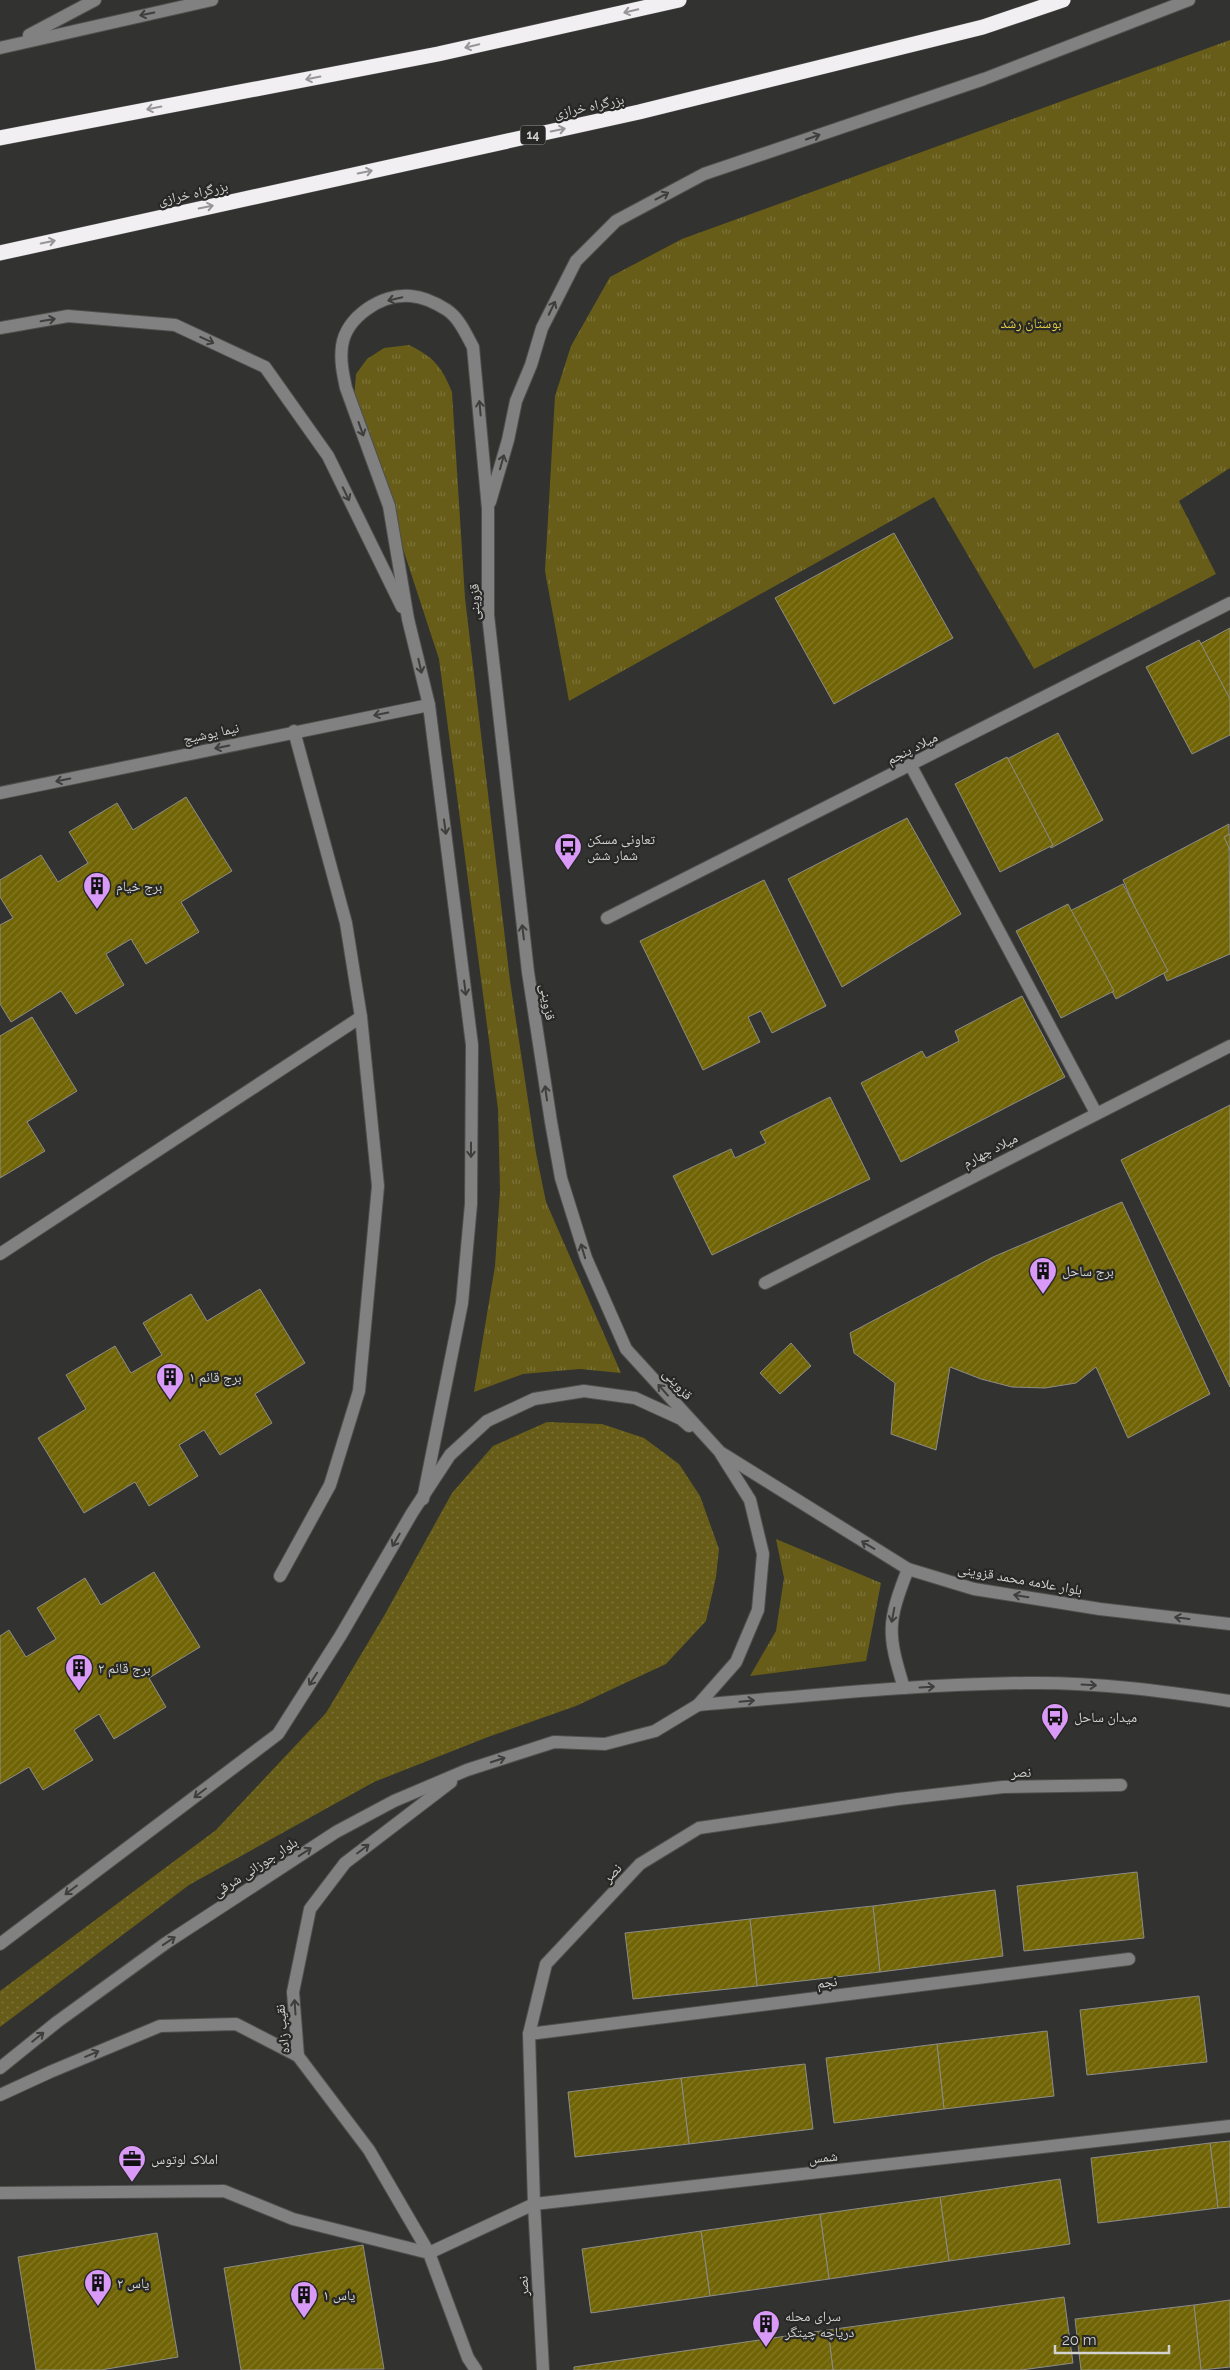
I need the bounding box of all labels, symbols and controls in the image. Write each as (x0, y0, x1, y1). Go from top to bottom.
one-way arrow (624, 6, 640, 16)
one-way arrow (140, 10, 156, 19)
one-way arrow (465, 42, 481, 51)
one-way arrow (305, 73, 321, 83)
street label: بزرگراه خرازی (553, 91, 626, 122)
one-way arrow (146, 104, 162, 114)
one-way arrow (549, 125, 565, 134)
road number: 14 (520, 126, 546, 144)
one-way arrow (805, 132, 821, 141)
one-way arrow (357, 167, 373, 176)
street label: بزرگراه خرازی (157, 178, 230, 209)
one-way arrow (655, 191, 670, 201)
one-way arrow (198, 202, 214, 211)
one-way arrow (39, 237, 55, 246)
one-way arrow (388, 295, 404, 304)
one-way arrow (548, 301, 557, 316)
one-way arrow (40, 314, 56, 324)
park label: بوستان رشد (1000, 315, 1062, 332)
one-way arrow (199, 335, 214, 345)
one-way arrow (476, 400, 485, 416)
one-way arrow (357, 421, 366, 437)
one-way arrow (497, 455, 507, 471)
one-way arrow (341, 486, 351, 501)
street label: قزوینی (466, 583, 483, 620)
one-way arrow (416, 658, 425, 674)
one-way arrow (374, 710, 390, 720)
street label: نیما یوشیج (182, 719, 241, 749)
street label: میلاد پنجم (884, 728, 941, 769)
one-way arrow (214, 742, 230, 752)
one-way arrow (55, 775, 71, 785)
one-way arrow (440, 818, 450, 834)
place label: تعاونی مسکن شمار شش (587, 831, 655, 864)
bus stop icon: تعاونی مسکن شمار شش (553, 832, 583, 871)
building icon: برج خیام (82, 871, 112, 910)
place label: برج خیام (116, 878, 162, 896)
one-way arrow (518, 924, 528, 940)
one-way arrow (460, 980, 470, 996)
street label: قزوینی (536, 983, 559, 1022)
one-way arrow (541, 1085, 551, 1101)
street label: میلاد چهارم (960, 1129, 1021, 1172)
one-way arrow (466, 1142, 476, 1158)
one-way arrow (578, 1243, 588, 1259)
building icon: برج ساحل (1028, 1256, 1058, 1295)
place label: برج ساحل (1062, 1263, 1114, 1281)
building icon: برج قائم ۱ (155, 1362, 185, 1401)
street label: قزوینی (659, 1365, 696, 1404)
place label: برج قائم ۱ (189, 1369, 242, 1387)
one-way arrow (658, 1383, 669, 1396)
one-way arrow (391, 1532, 401, 1546)
one-way arrow (862, 1539, 876, 1549)
street label: بلوار علامه محمد قزوینی (956, 1560, 1084, 1599)
one-way arrow (1013, 1591, 1029, 1601)
one-way arrow (887, 1606, 897, 1622)
one-way arrow (1174, 1613, 1190, 1623)
building icon: برج قائم ۲ (64, 1653, 94, 1692)
place label: برج قائم ۲ (98, 1660, 151, 1678)
one-way arrow (308, 1672, 319, 1686)
one-way arrow (1081, 1681, 1097, 1690)
one-way arrow (918, 1682, 934, 1692)
one-way arrow (739, 1696, 755, 1705)
bus stop icon: میدان ساحل (1040, 1702, 1070, 1741)
place label: میدان ساحل (1074, 1709, 1137, 1726)
one-way arrow (490, 1754, 506, 1764)
street label: نصر (1010, 1764, 1032, 1781)
one-way arrow (194, 1787, 207, 1798)
street label: بلوار جوزانی شرقی (210, 1834, 301, 1901)
one-way arrow (356, 1844, 370, 1854)
one-way arrow (298, 1847, 312, 1857)
street label: نصر (599, 1860, 626, 1887)
one-way arrow (65, 1885, 78, 1896)
one-way arrow (162, 1936, 176, 1946)
street label: نجم (816, 1973, 839, 1993)
one-way arrow (290, 1999, 299, 2015)
street label: نقیب زاده (271, 2003, 294, 2054)
one-way arrow (31, 2032, 44, 2043)
one-way arrow (84, 2049, 99, 2058)
office icon: املاک لوتوس (117, 2144, 147, 2183)
street label: شمس (808, 2148, 838, 2167)
place label: املاک لوتوس (151, 2151, 218, 2168)
building icon: یاس ۲ (83, 2268, 113, 2307)
place label: یاس ۲ (117, 2275, 150, 2292)
street label: نصر (514, 2275, 533, 2298)
building icon: یاس ۱ (289, 2280, 319, 2319)
place label: یاس ۱ (323, 2287, 356, 2304)
place label: سرای محله دریاچه چیتگر (784, 2308, 855, 2341)
building icon: سرای محله دریاچه چیتگر (751, 2309, 781, 2348)
scale bar (1055, 2322, 1169, 2354)
text: 20 m (1062, 2331, 1097, 2349)

